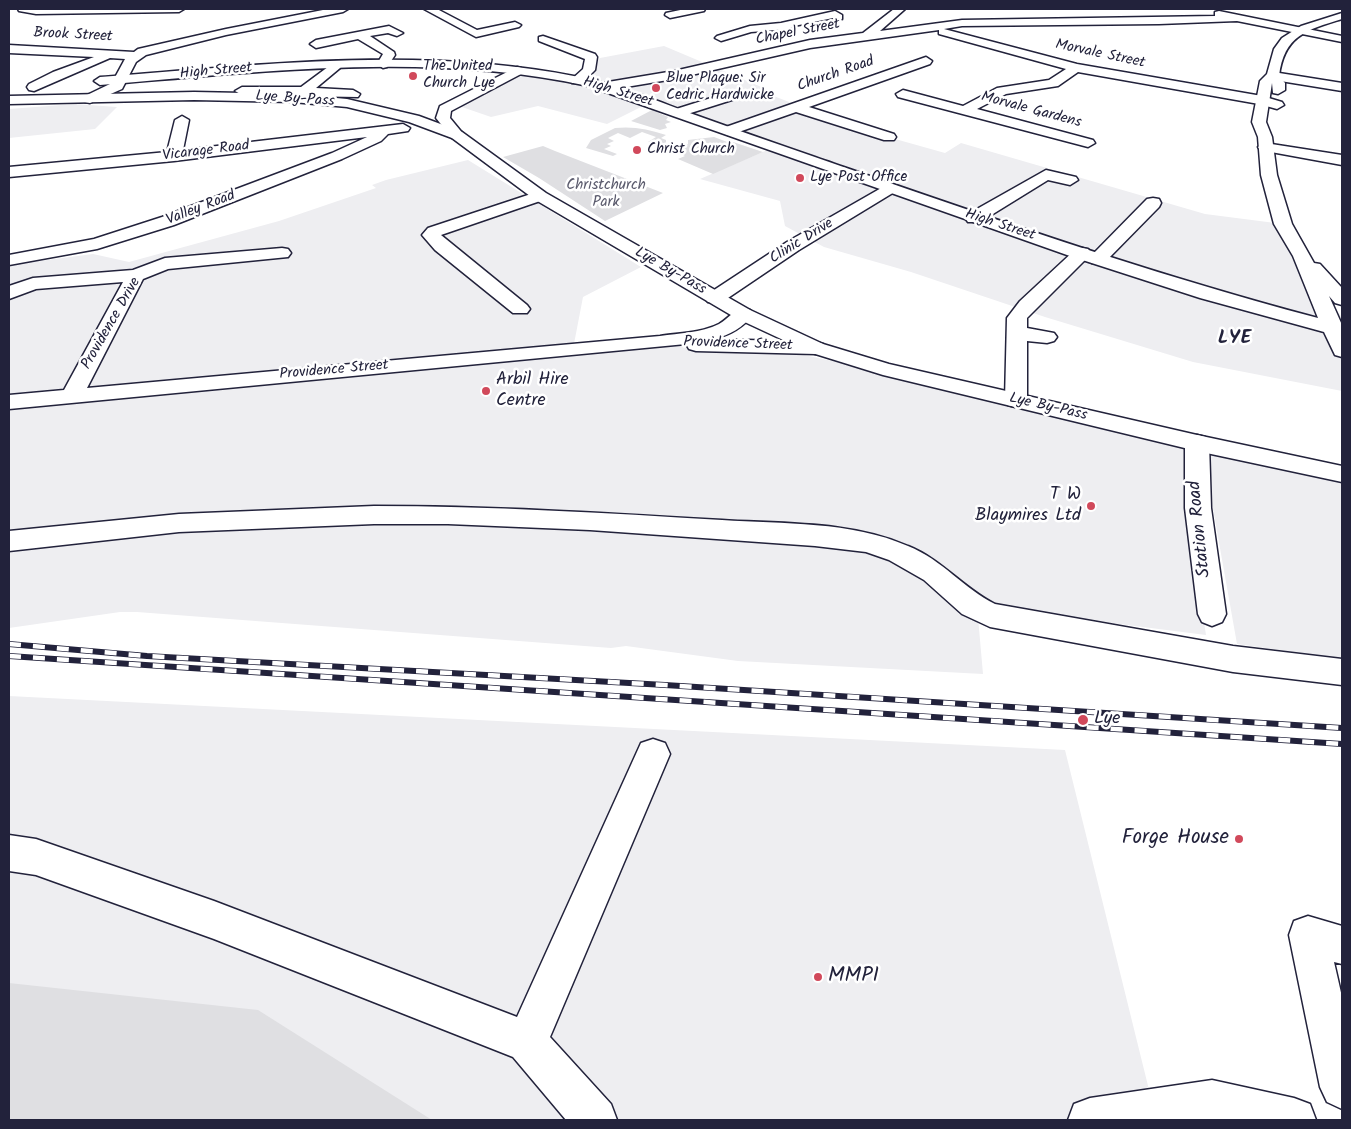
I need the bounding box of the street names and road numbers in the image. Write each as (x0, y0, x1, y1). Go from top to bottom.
street label: Chapel Street (754, 16, 842, 50)
street label: Brook Street (33, 25, 113, 47)
street label: Morvale Street (1053, 37, 1147, 73)
street label: Church Road (795, 53, 877, 97)
street label: High Street (179, 60, 253, 84)
street label: High Street (581, 74, 655, 112)
street label: Lye By-Pass (255, 88, 335, 112)
street label: Morvale Gardens (979, 89, 1083, 133)
street label: Vicarage Road (162, 138, 250, 166)
street label: Valley Road (164, 188, 238, 230)
street label: High Street (963, 206, 1037, 246)
street label: Clinic Drive (767, 215, 837, 269)
street label: Lye By-Pass (631, 244, 709, 300)
street label: Providence Drive (79, 275, 145, 373)
street label: Providence Street (683, 334, 793, 356)
street label: Providence Street (279, 357, 389, 385)
street label: Lye By-Pass (1007, 390, 1089, 426)
street label: Station Road (1185, 480, 1217, 578)

